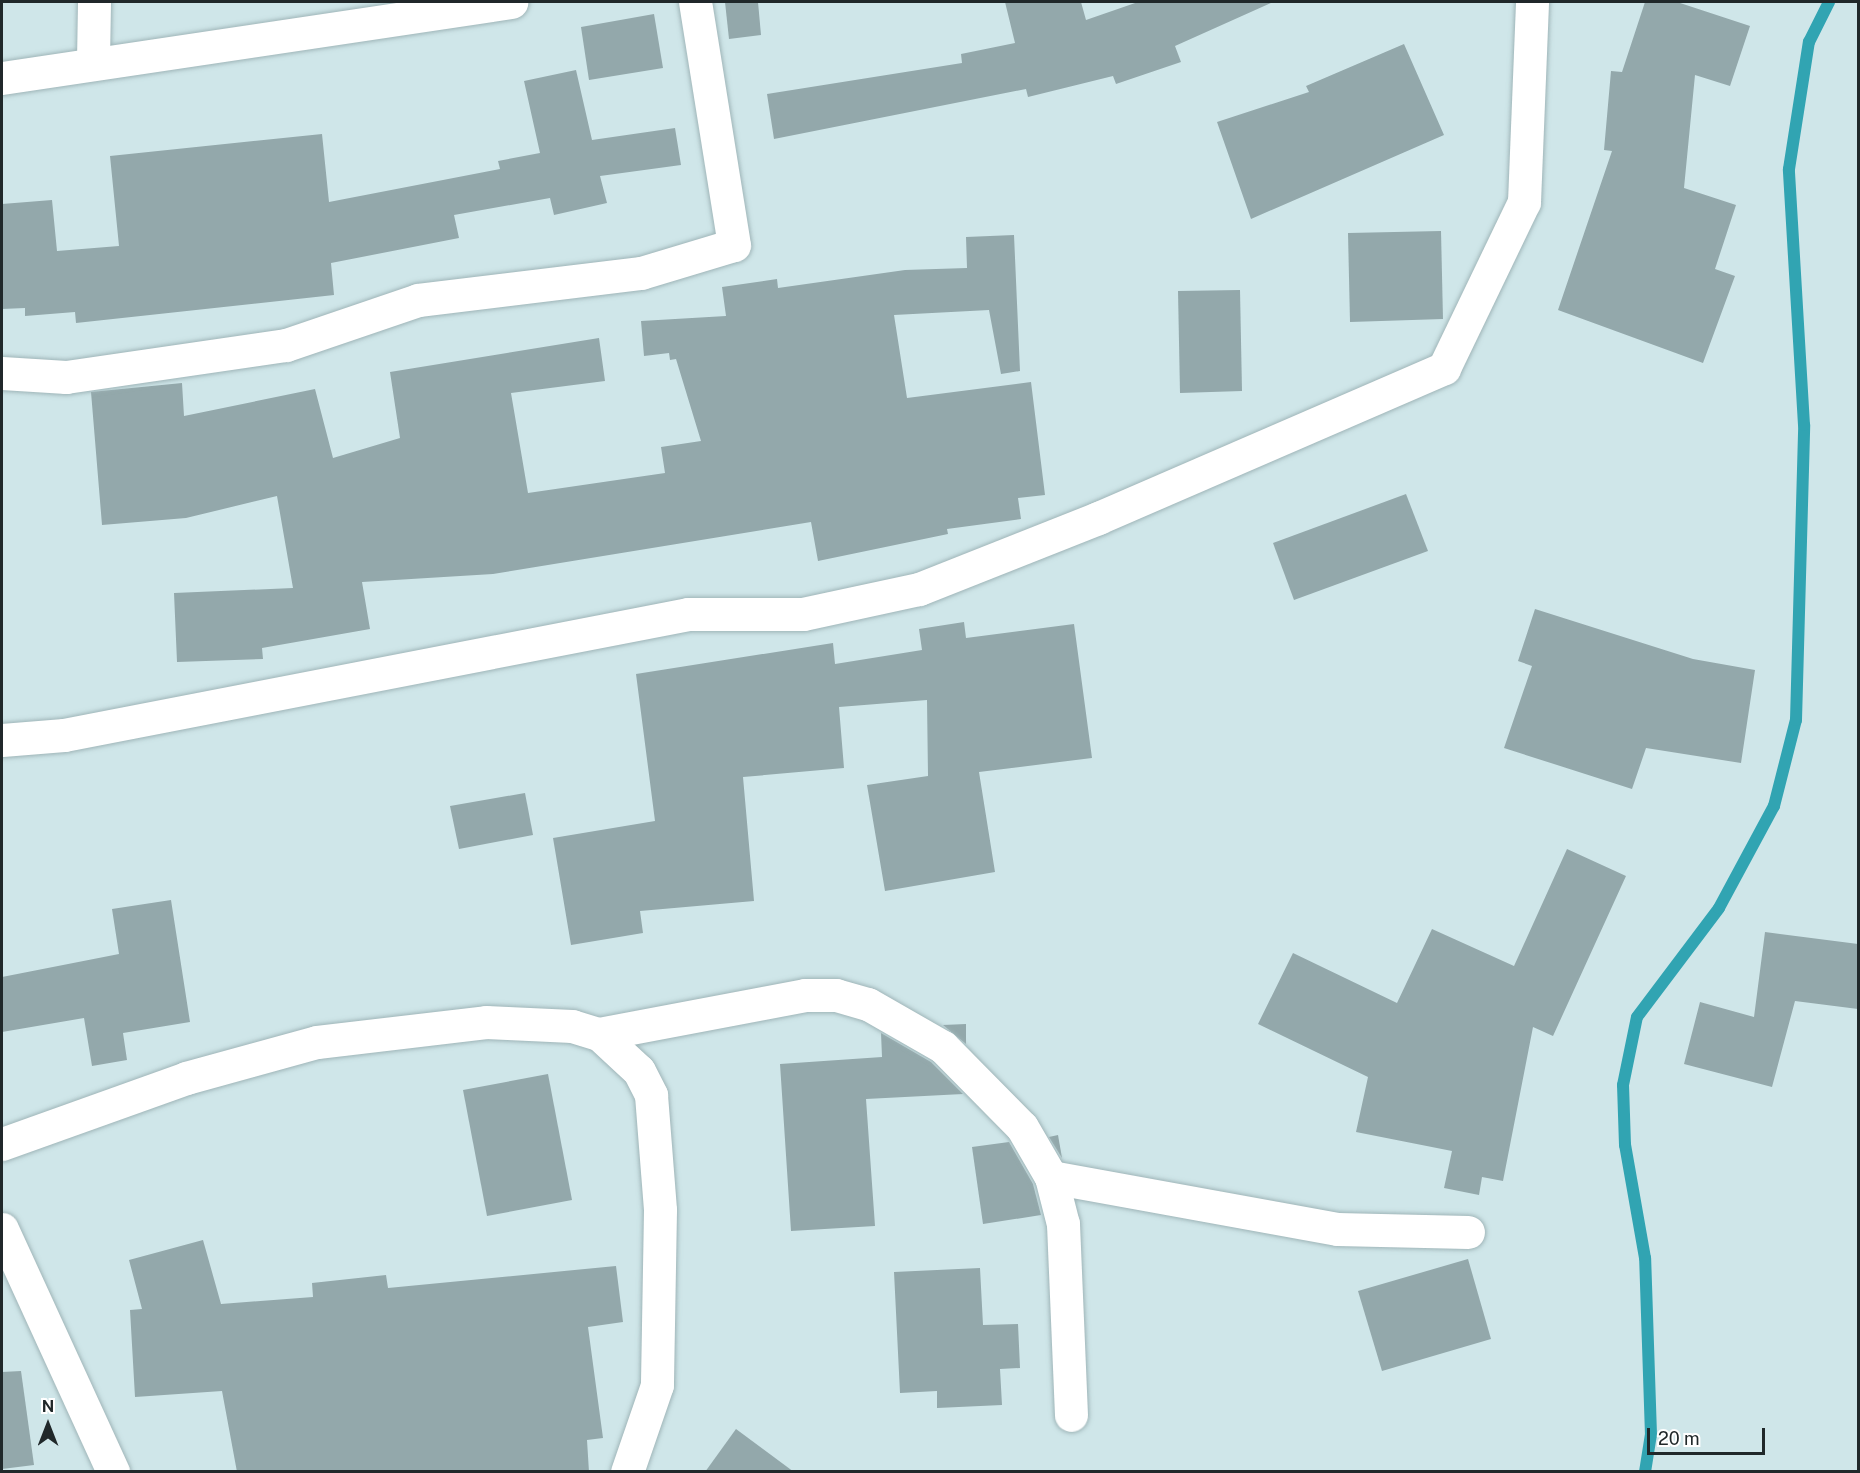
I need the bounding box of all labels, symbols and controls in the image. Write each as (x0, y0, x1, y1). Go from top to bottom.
north arrow (18, 1395, 78, 1455)
text: N (42, 1397, 54, 1416)
scale bar (1650, 1416, 1768, 1454)
text: 20 m (1658, 1428, 1700, 1449)

